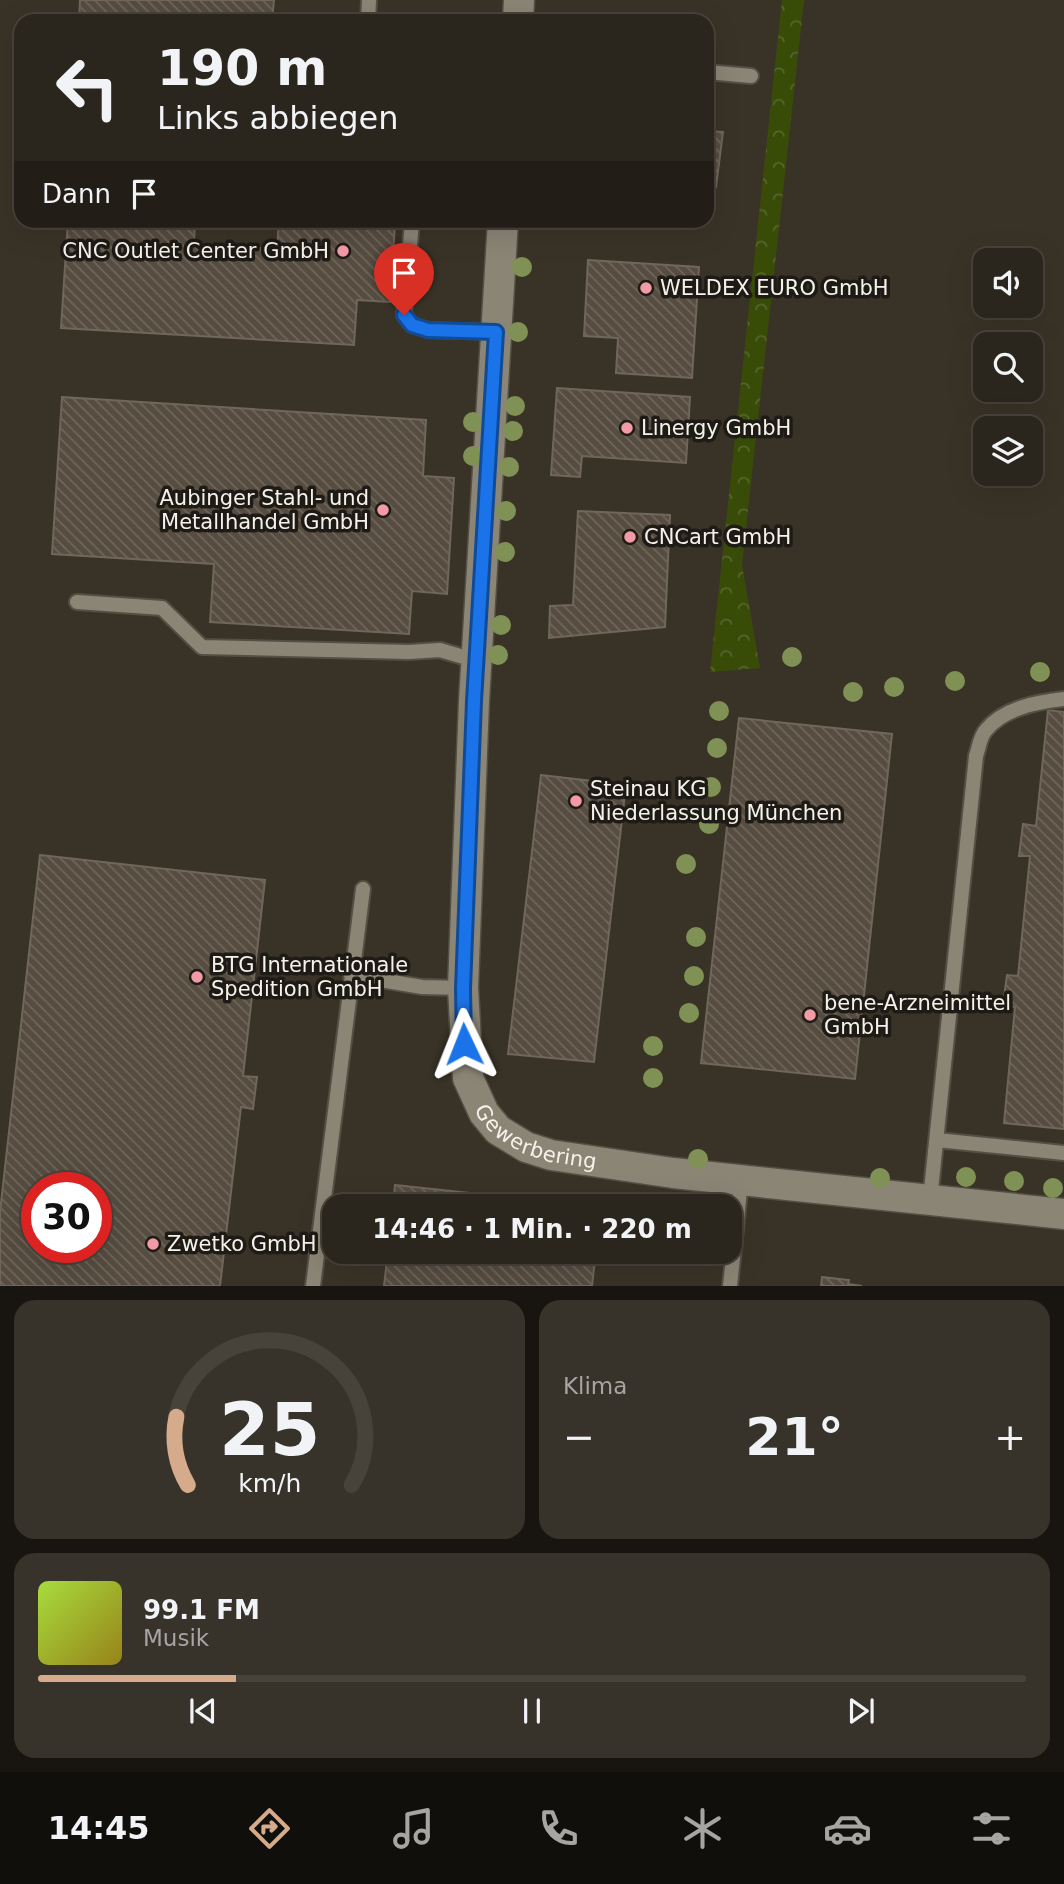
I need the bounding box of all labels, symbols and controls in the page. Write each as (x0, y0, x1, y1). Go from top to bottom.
text: 190 m (157, 40, 327, 97)
icon: left (42, 42, 133, 133)
text: Links abbiegen (157, 99, 398, 137)
icon: arrive (125, 175, 163, 213)
text: Dann (42, 179, 111, 209)
place label: CNC Outlet Center GmbH (62, 239, 329, 263)
marker: CNC Outlet Center GmbH (335, 243, 351, 259)
pin (374, 243, 434, 315)
map controls (973, 248, 1043, 486)
button: sound (973, 248, 1043, 318)
icon: arrive (385, 254, 423, 292)
place label: WELDEX EURO GmbH (660, 276, 889, 300)
marker: WELDEX EURO GmbH (638, 280, 654, 296)
button: search (973, 332, 1043, 402)
place label: Linergy GmbH (641, 416, 791, 440)
button: layers (973, 416, 1043, 486)
marker: Linergy GmbH (619, 420, 635, 436)
place label: Aubinger Stahl- und Metallhandel GmbH (160, 486, 369, 534)
marker: Aubinger Stahl- und Metallhandel GmbH (375, 502, 391, 518)
place label: CNCart GmbH (644, 525, 791, 549)
marker: CNCart GmbH (622, 529, 638, 545)
place label: Steinau KG Niederlassung München (590, 777, 842, 825)
marker: Steinau KG Niederlassung München (568, 793, 584, 809)
place label: BTG Internationale Spedition GmbH (211, 953, 408, 1001)
marker: BTG Internationale Spedition GmbH (189, 969, 205, 985)
place label: bene-Arzneimittel GmbH (824, 991, 1011, 1039)
position arrow (427, 1007, 501, 1081)
marker: bene-Arzneimittel GmbH (802, 1007, 818, 1023)
street label: Gewerbering (470, 1100, 598, 1174)
speed limit sign: 30 (21, 1172, 112, 1263)
text: 14:46 · 1 Min. · 220 m (372, 1214, 692, 1244)
place label: Zwetko GmbH (167, 1232, 317, 1256)
marker: Zwetko GmbH (145, 1236, 161, 1252)
text: Klima (563, 1373, 627, 1399)
text: 25 (219, 1388, 320, 1473)
text: 21° (745, 1407, 844, 1467)
text: − (563, 1415, 595, 1459)
text: + (994, 1415, 1026, 1459)
text: km/h (238, 1469, 301, 1498)
text: 99.1 FM (143, 1595, 260, 1625)
text: Musik (143, 1625, 209, 1651)
icon: previous (184, 1692, 222, 1730)
icon: pause (513, 1692, 551, 1730)
icon: next (842, 1692, 880, 1730)
icon: directions (245, 1804, 294, 1853)
icon: music (389, 1804, 438, 1853)
icon: phone (534, 1804, 583, 1853)
icon: climate (678, 1804, 727, 1853)
icon: car (823, 1804, 872, 1853)
icon: filters (967, 1804, 1016, 1853)
text: 14:45 (48, 1809, 150, 1847)

